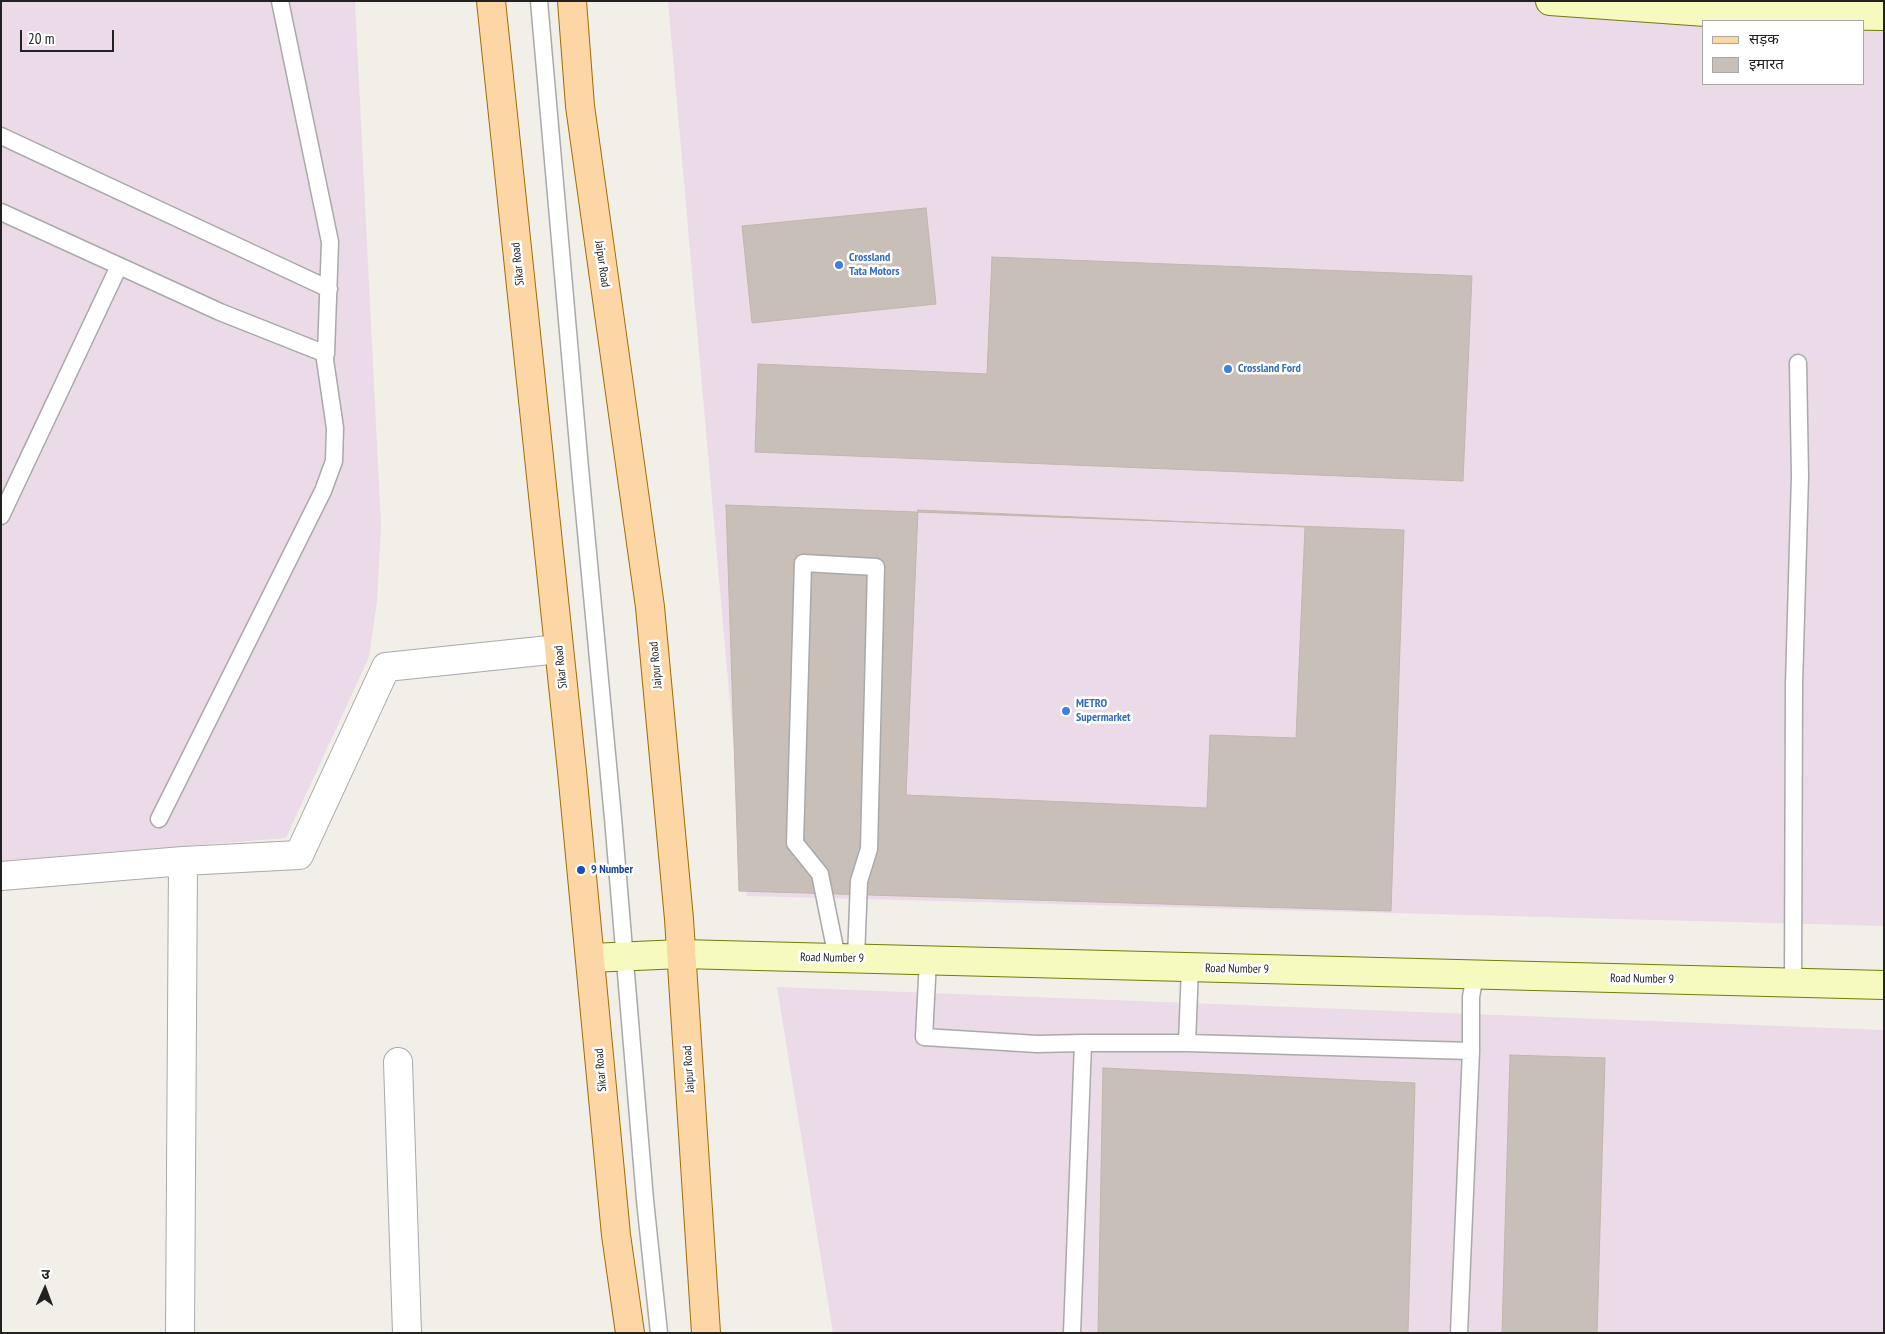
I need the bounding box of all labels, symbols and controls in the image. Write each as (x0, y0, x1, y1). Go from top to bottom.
scale bar (22, 20, 116, 52)
legend (1702, 20, 1865, 85)
text: 20 m (28, 29, 54, 48)
text: सड़क (1749, 29, 1779, 48)
text: इमारत (1749, 54, 1784, 73)
street label: Jaipur Road (592, 240, 612, 288)
street label: Sikar Road (509, 242, 527, 286)
place label: Crossland Tata Motors (849, 251, 899, 279)
marker: Crossland Tata Motors (833, 259, 845, 271)
place label: Crossland Ford (1238, 362, 1301, 376)
marker: Crossland Ford (1222, 363, 1234, 375)
street label: Jaipur Road (647, 641, 665, 689)
street label: Sikar Road (552, 645, 570, 689)
place label: METRO Supermarket (1076, 697, 1131, 725)
marker: METRO Supermarket (1060, 705, 1072, 717)
place label: 9 Number (591, 863, 633, 877)
marker: 9 Number (575, 864, 587, 876)
street label: Road Number 9 (800, 950, 864, 966)
street label: Road Number 9 (1205, 961, 1269, 977)
street label: Road Number 9 (1610, 971, 1674, 987)
street label: Jaipur Road (680, 1045, 698, 1093)
street label: Sikar Road (592, 1048, 610, 1092)
north arrow (20, 1264, 70, 1314)
text: उ (41, 1265, 50, 1283)

